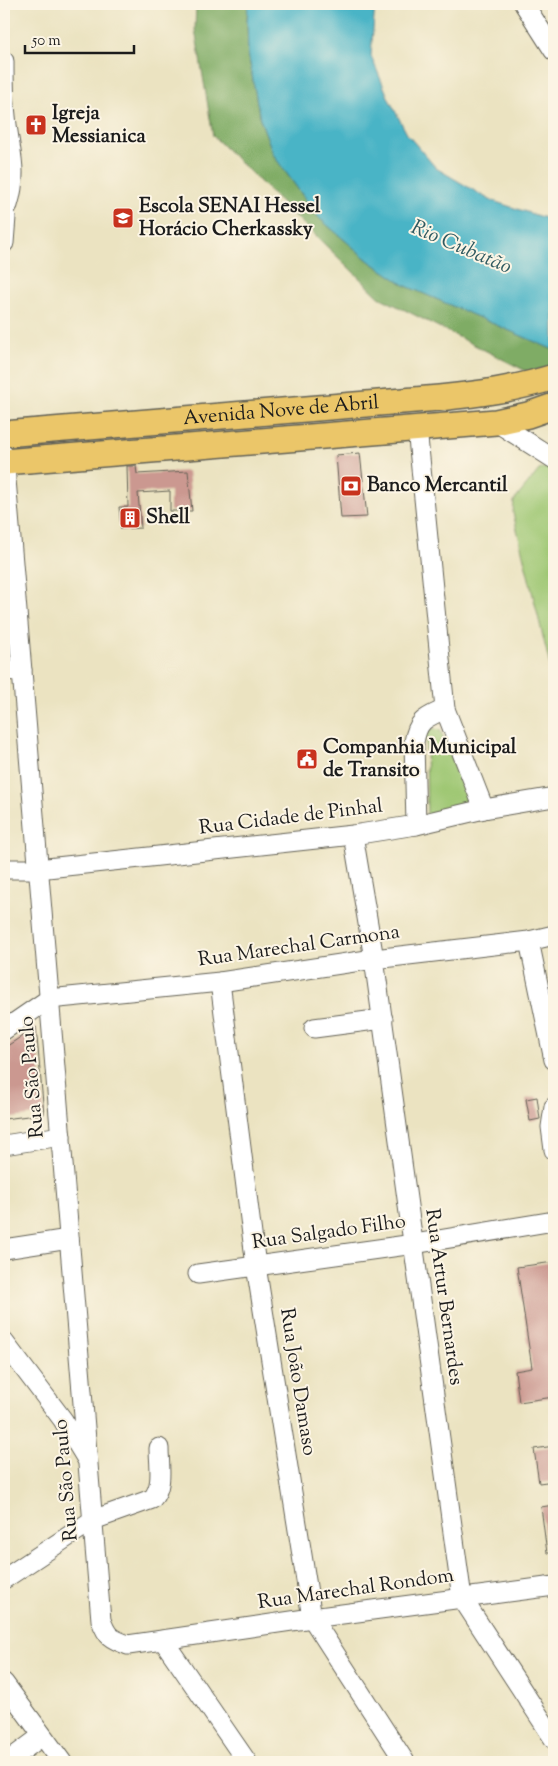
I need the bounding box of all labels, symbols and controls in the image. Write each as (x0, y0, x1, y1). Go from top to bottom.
scale bar (25, 22, 134, 54)
text: 50 m (31, 31, 61, 52)
place label: Igreja Messianica (52, 100, 146, 152)
church icon: Igreja Messianica (24, 113, 48, 137)
place label: Escola SENAI Hessel Horácio Cherkassky (139, 193, 321, 245)
school or university icon: Escola SENAI Hessel Horácio Cherkassky (111, 206, 135, 230)
water label: Rio Cubatão (406, 213, 516, 283)
street label: Avenida Nove de Abril (182, 388, 381, 434)
place label: Banco Mercantil (367, 472, 508, 501)
bank icon: Banco Mercantil (339, 474, 363, 498)
place label: Shell (146, 504, 190, 533)
building icon: Shell (118, 506, 142, 530)
place label: Companhia Municipal de Transito (323, 734, 517, 786)
public building icon: Companhia Municipal de Transito (295, 747, 319, 771)
street label: Rua Cidade de Pinhal (197, 792, 385, 844)
street label: Rua Marechal Carmona (196, 918, 402, 976)
street label: Rua São Paulo (13, 1015, 53, 1139)
street label: Rua Artur Bernardes (416, 1207, 470, 1387)
street label: Rua Salgado Filho (250, 1208, 408, 1258)
street label: Rua João Damaso (271, 1306, 323, 1458)
street label: Rua São Paulo (47, 1418, 87, 1542)
street label: Rua Marechal Rondom (256, 1562, 456, 1618)

